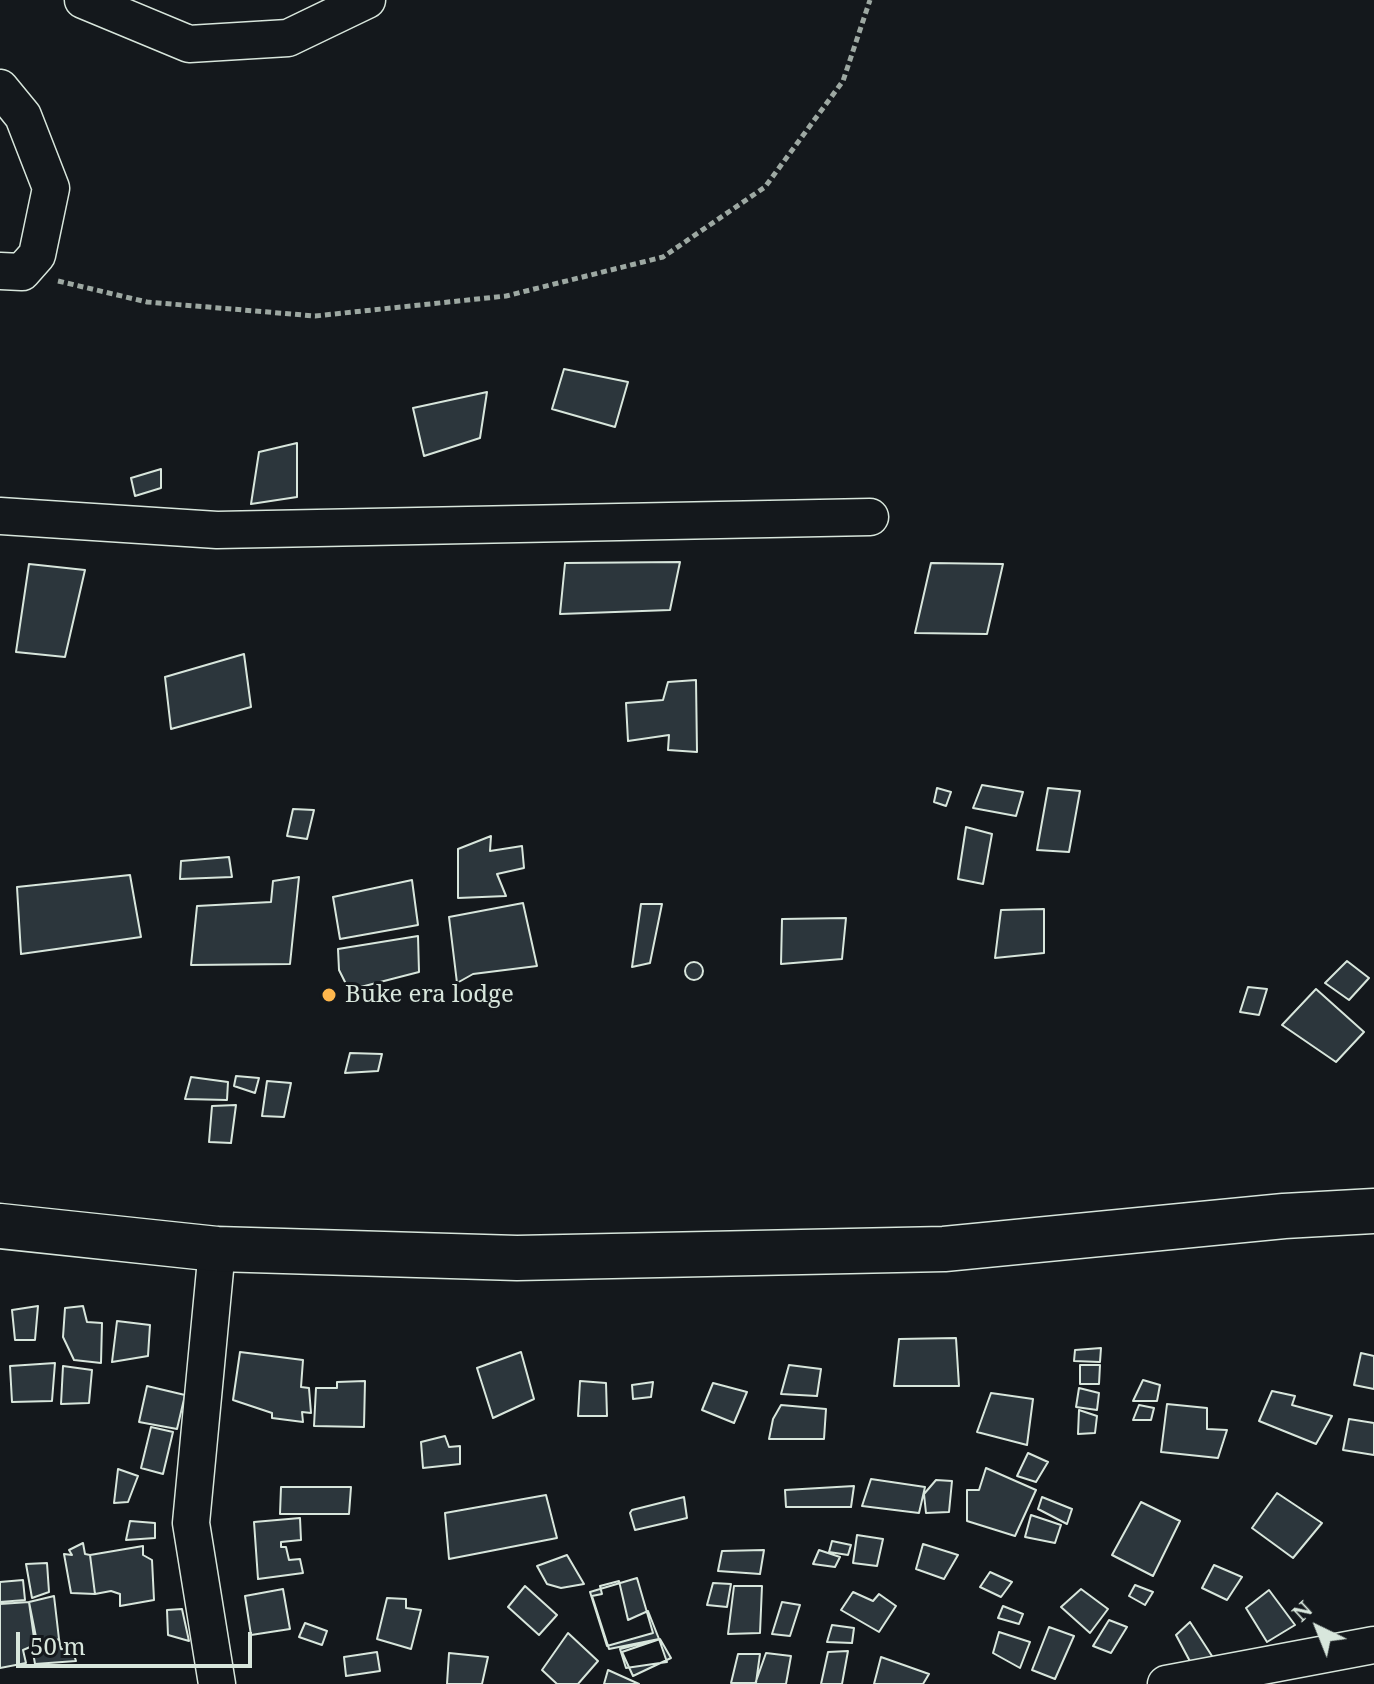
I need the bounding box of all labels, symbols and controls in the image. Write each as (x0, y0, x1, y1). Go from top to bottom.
place label: Buke era lodge (345, 981, 514, 1009)
marker: Buke era lodge (320, 986, 338, 1004)
north arrow (1278, 1588, 1358, 1668)
text: N (1285, 1594, 1318, 1627)
scale bar (20, 1616, 256, 1666)
text: 50 m (30, 1629, 86, 1662)

